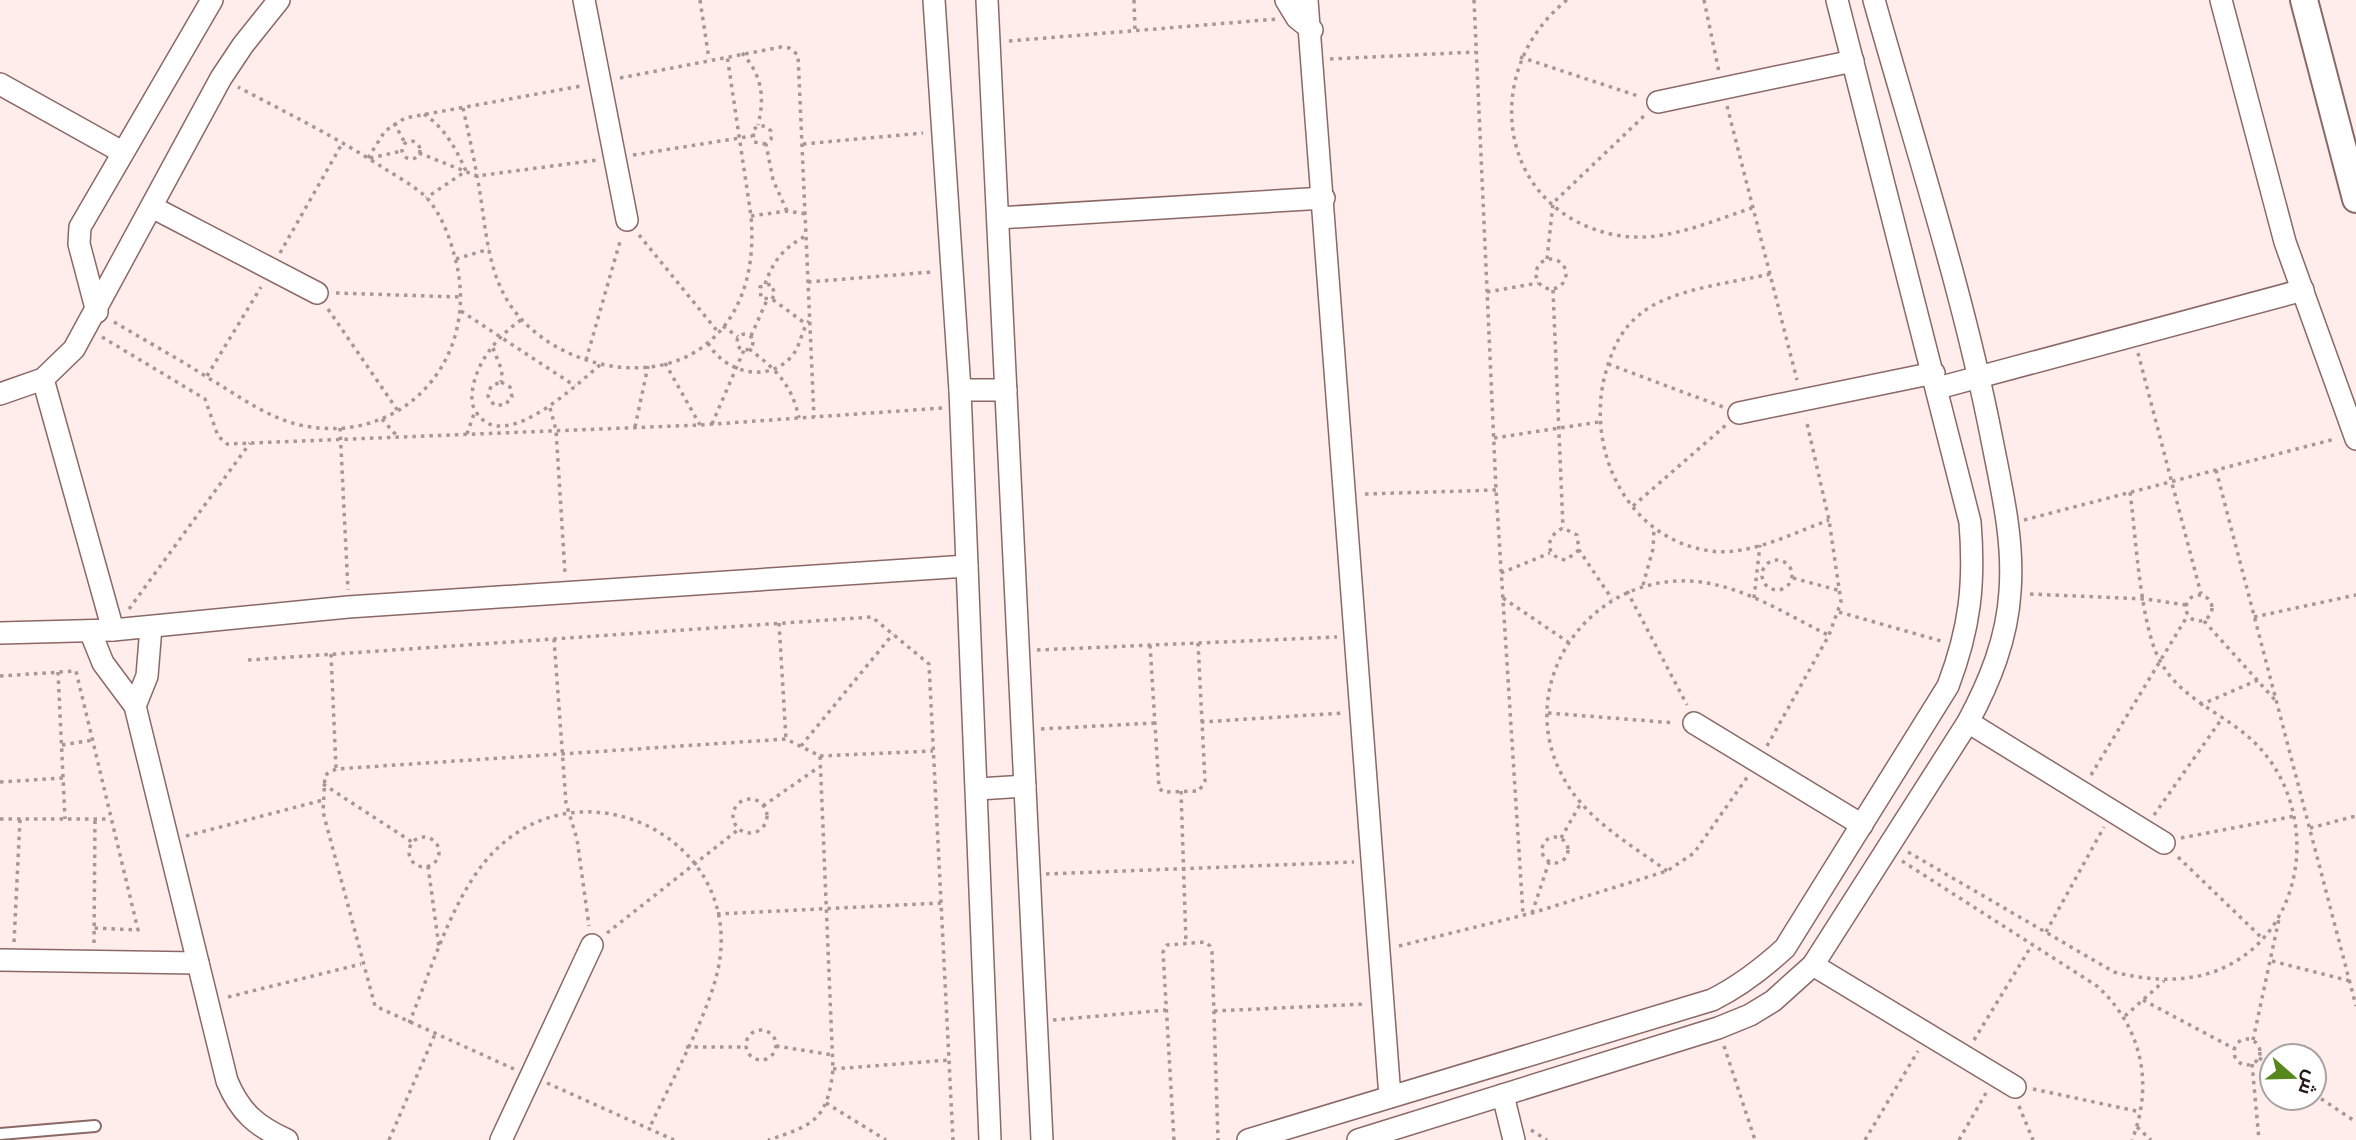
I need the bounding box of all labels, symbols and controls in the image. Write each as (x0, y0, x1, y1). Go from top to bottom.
north arrow (2258, 1042, 2328, 1112)
text: ش (2294, 1067, 2323, 1098)

